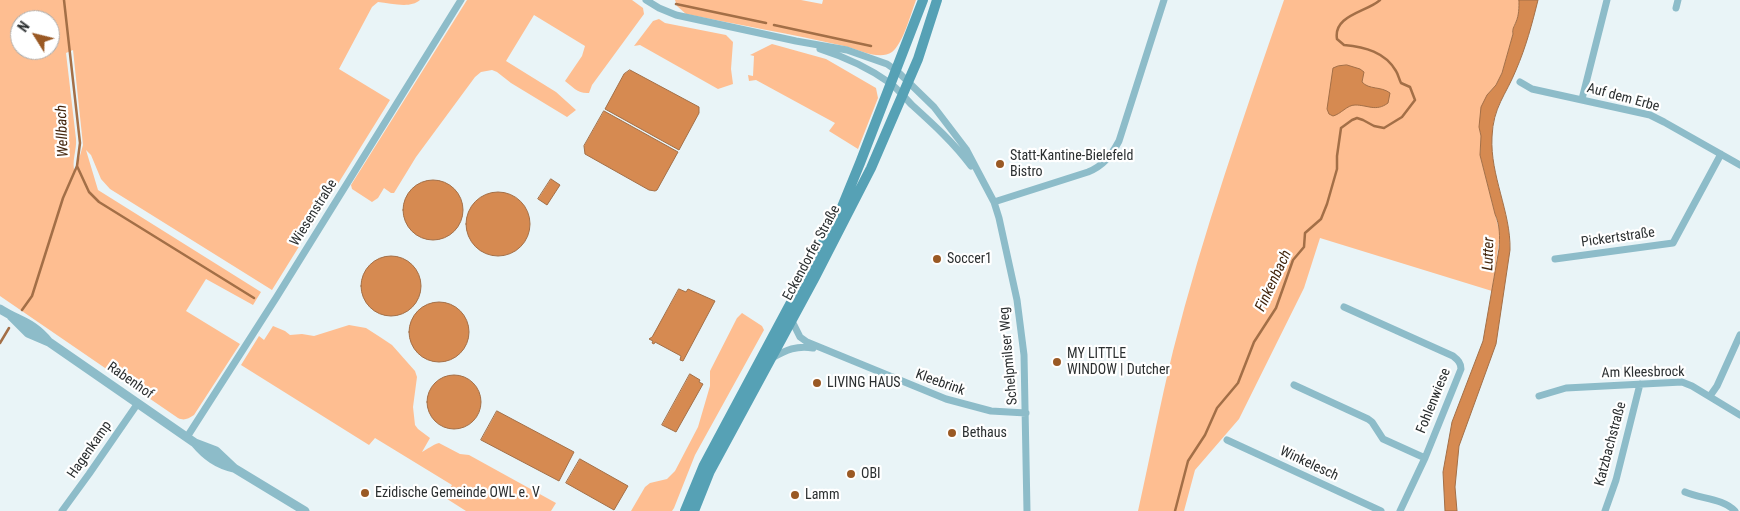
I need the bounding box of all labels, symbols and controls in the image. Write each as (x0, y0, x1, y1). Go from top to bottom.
north arrow (10, 10, 60, 60)
text: N (15, 19, 33, 35)
street label: Auf dem Erbe (1585, 80, 1661, 116)
water label: Wellbach (53, 105, 73, 157)
place label: Statt-Kantine-Bielefeld Bistro (1010, 148, 1133, 180)
marker: Statt-Kantine-Bielefeld Bistro (994, 158, 1006, 170)
street label: Wiesenstraße (287, 177, 341, 249)
street label: Eckendorfer Straße (780, 203, 844, 303)
street label: Pickertstraße (1580, 225, 1656, 251)
water label: Lutter (1479, 237, 1499, 271)
water label: Finkenbach (1252, 247, 1296, 315)
place label: Soccer1 (947, 251, 992, 267)
marker: Soccer1 (931, 253, 943, 265)
street label: Schelpmilser Weg (996, 306, 1022, 406)
place label: MY LITTLE WINDOW | Dutcher (1067, 346, 1170, 378)
marker: MY LITTLE WINDOW | Dutcher (1051, 356, 1063, 368)
street label: Rabenhof (104, 359, 156, 403)
street label: Am Kleesbrock (1601, 364, 1685, 382)
street label: Kleebrink (913, 366, 967, 400)
street label: Fohlenwiese (1413, 366, 1455, 436)
place label: LIVING HAUS (827, 375, 901, 391)
marker: LIVING HAUS (811, 377, 823, 389)
street label: Katzbachstraße (1592, 400, 1630, 488)
street label: Hagenkamp (64, 418, 116, 482)
place label: Bethaus (962, 425, 1007, 441)
marker: Bethaus (946, 427, 958, 439)
street label: Winkelesch (1277, 443, 1341, 485)
place label: OBI (861, 466, 881, 482)
marker: OBI (845, 468, 857, 480)
place label: Ezidische Gemeinde OWL e. V (375, 485, 540, 501)
marker: Ezidische Gemeinde OWL e. V (359, 487, 371, 499)
place label: Lamm (805, 487, 839, 503)
marker: Lamm (789, 489, 801, 501)

